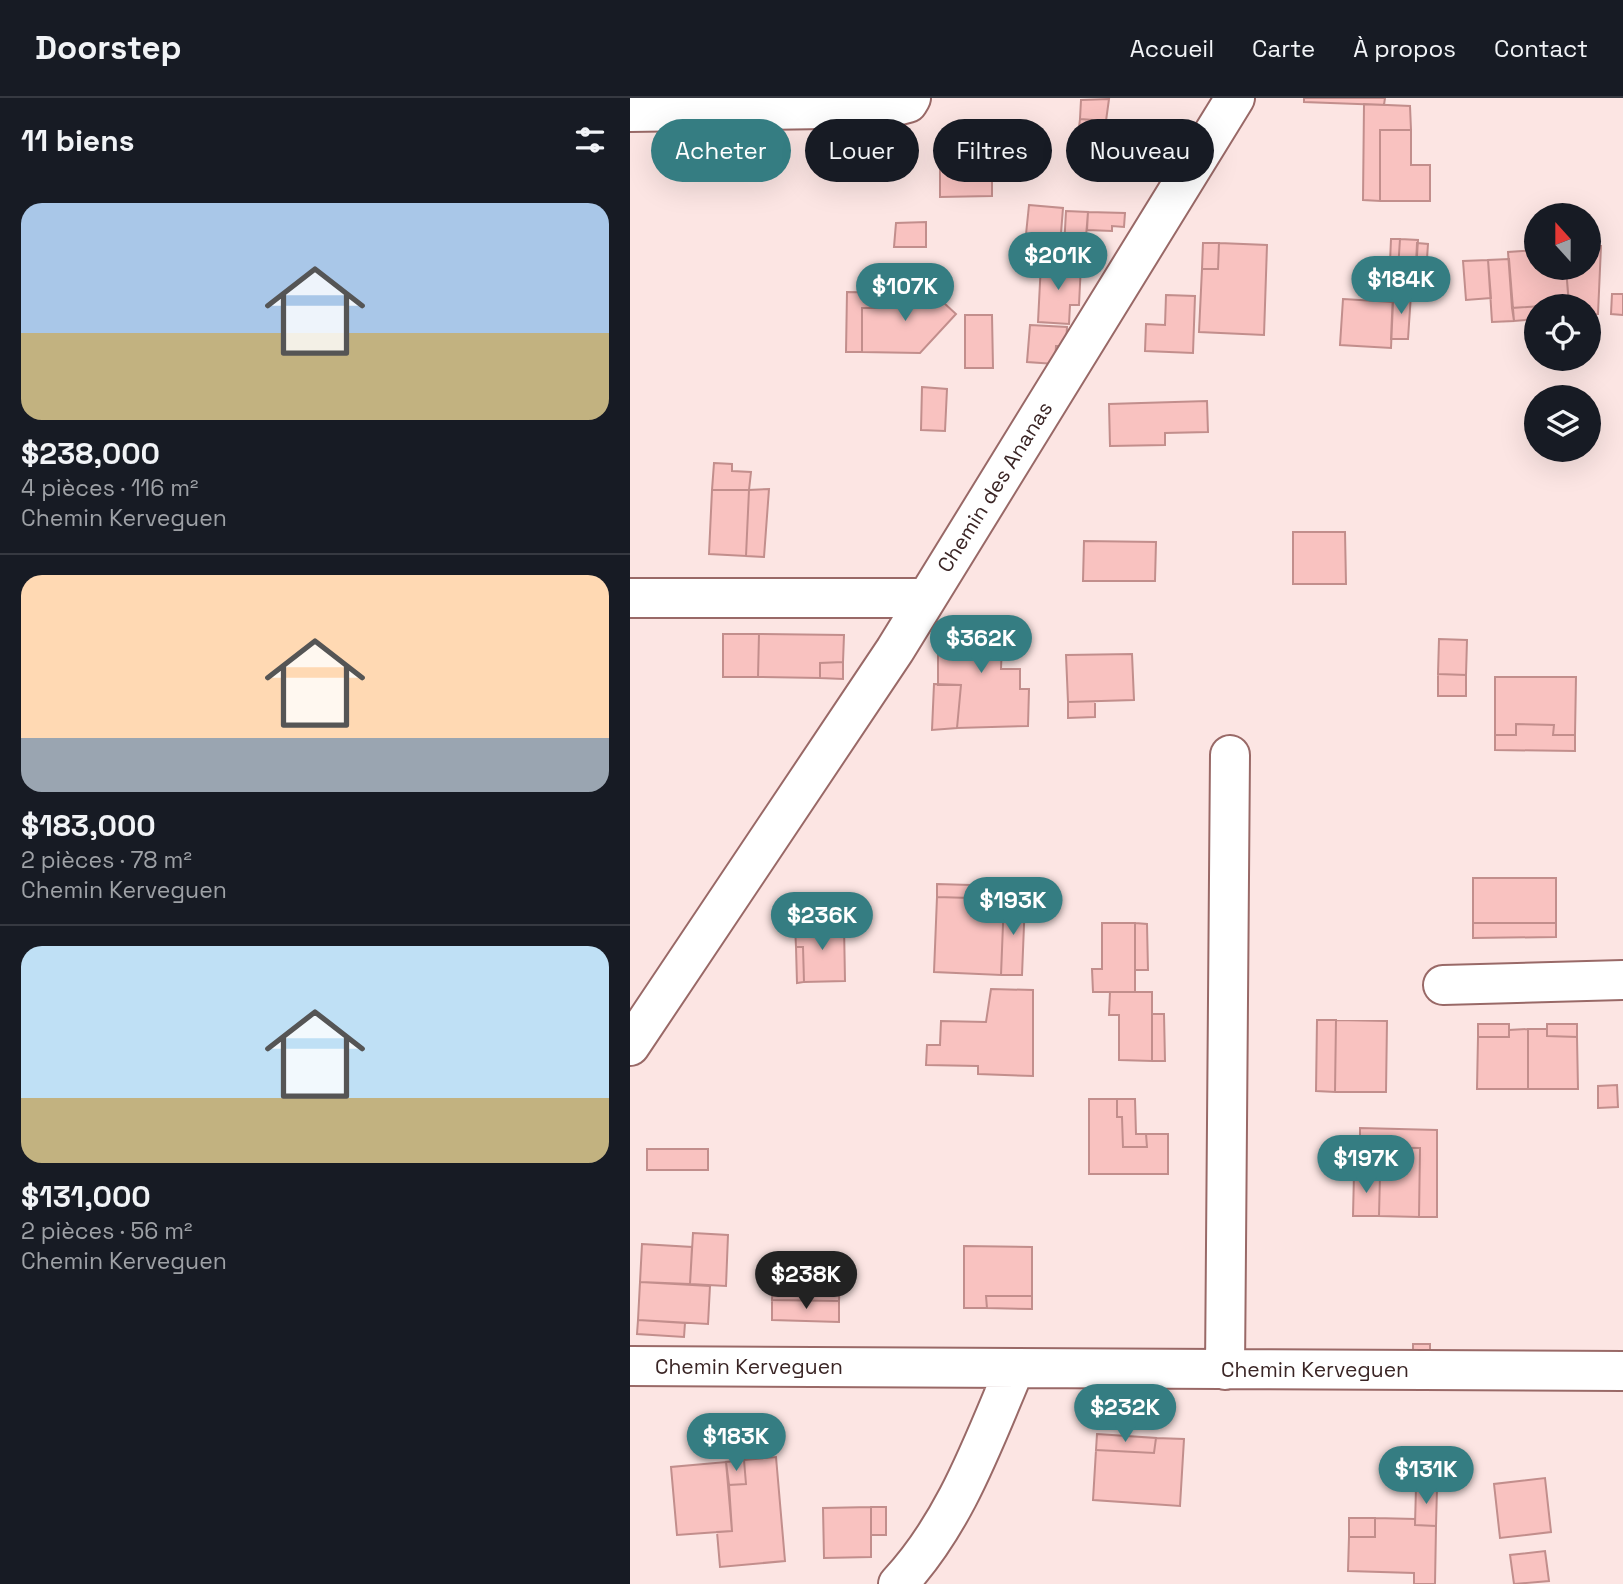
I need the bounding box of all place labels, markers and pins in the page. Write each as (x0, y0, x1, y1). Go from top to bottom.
pin: $201K (1009, 232, 1107, 292)
pin: $184K (1352, 256, 1450, 316)
pin: $107K (856, 264, 954, 323)
pin: $362K (932, 616, 1030, 675)
pin: $193K (964, 878, 1062, 937)
pin: $236K (773, 892, 871, 952)
pin: $197K (1317, 1136, 1415, 1195)
pin: $238K (757, 1252, 855, 1311)
pin: $232K (1076, 1384, 1174, 1444)
pin: $183K (687, 1414, 785, 1473)
pin: $131K (1377, 1446, 1475, 1506)

